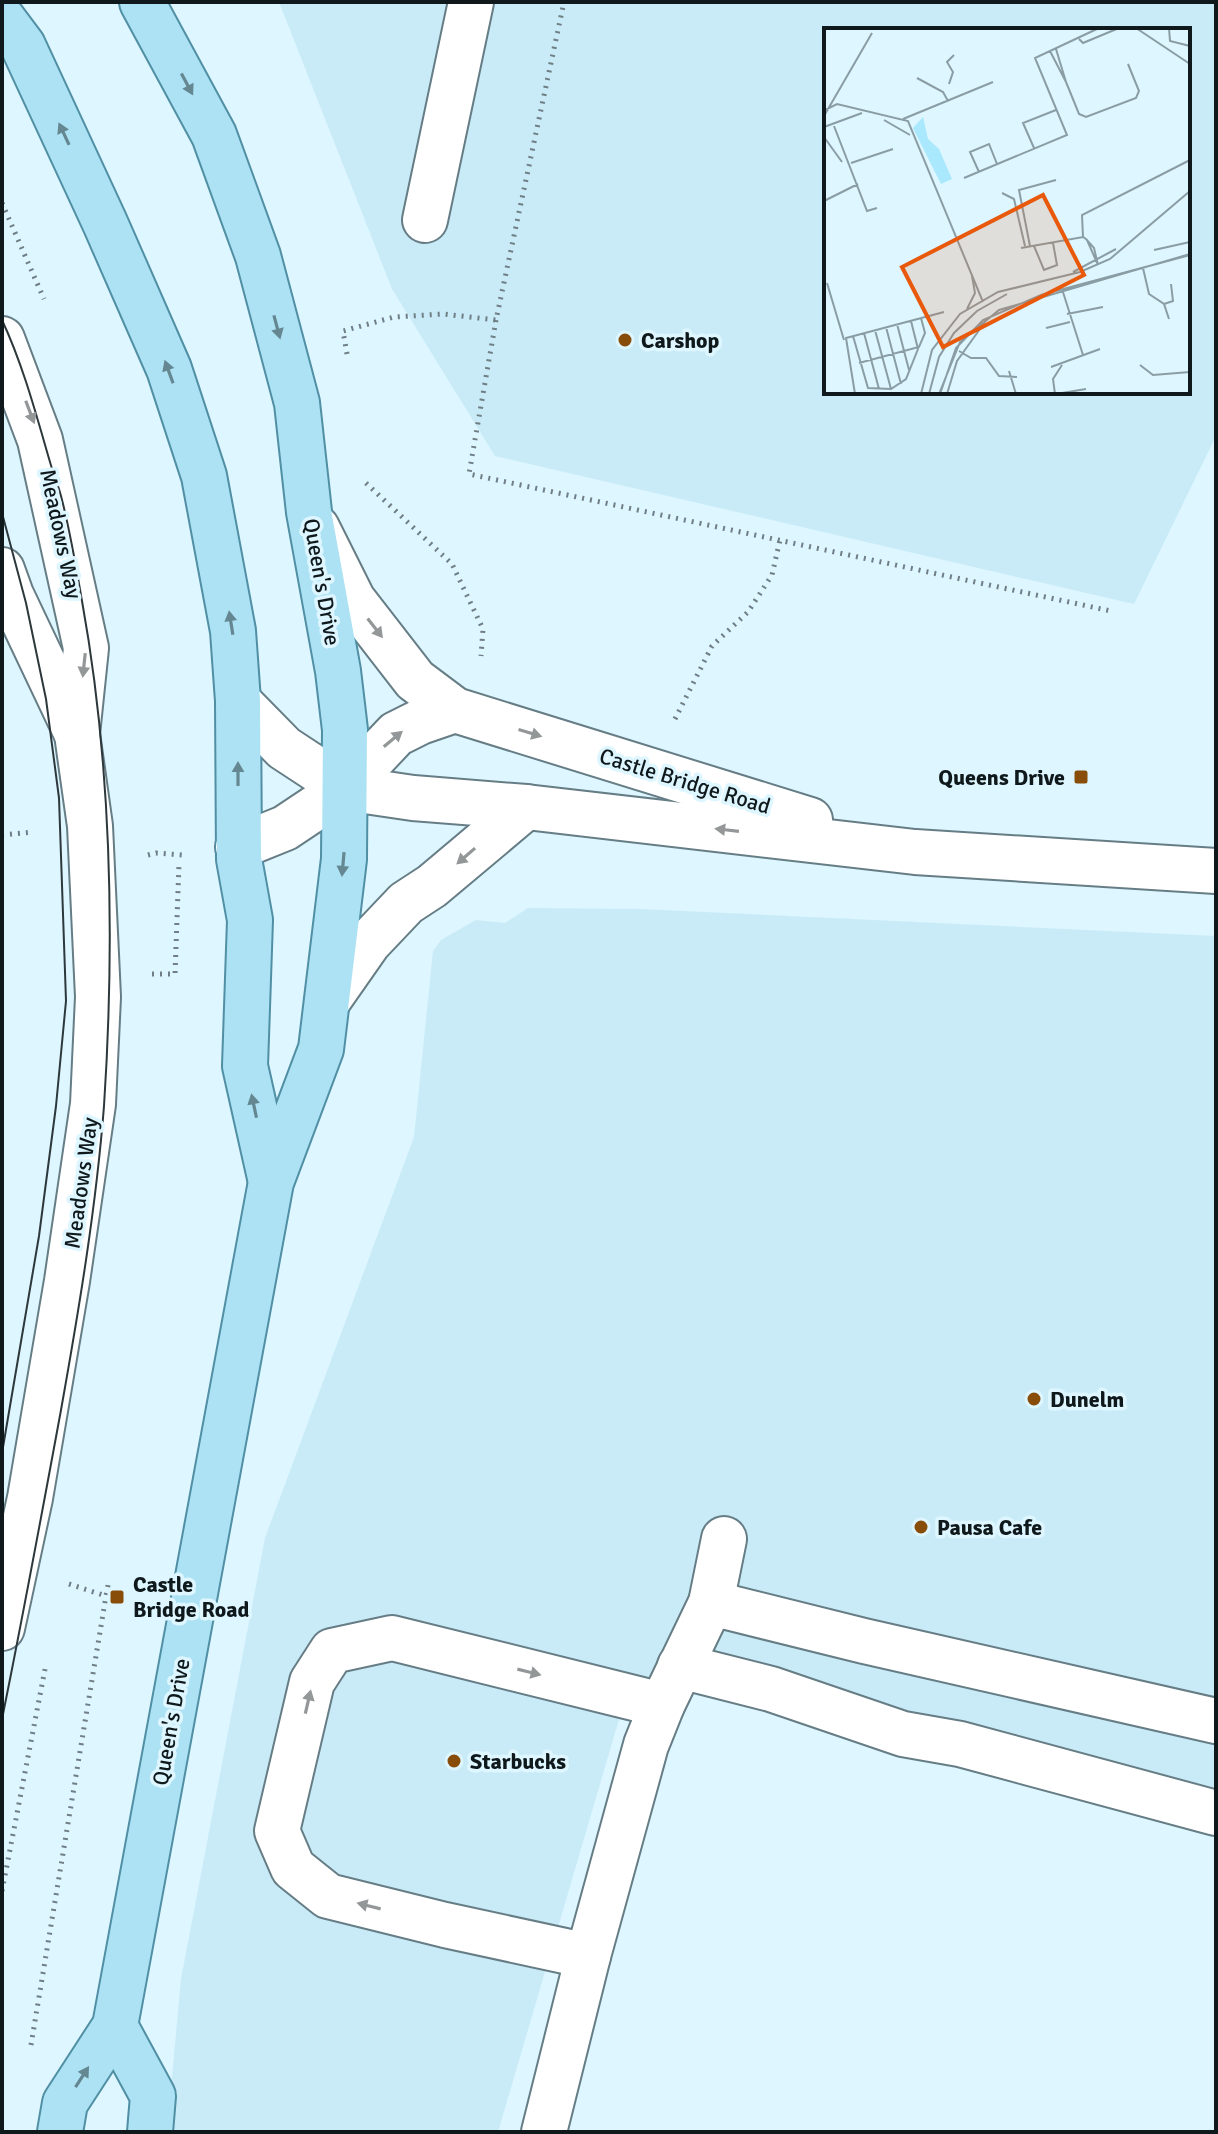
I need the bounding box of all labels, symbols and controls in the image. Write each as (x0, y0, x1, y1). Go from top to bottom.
inset map (824, 28, 1190, 394)
one-way arrow (181, 73, 194, 96)
one-way arrow (57, 122, 71, 146)
one-way arrow (271, 315, 283, 340)
place label: Carshop (641, 327, 720, 354)
marker: Carshop (616, 331, 634, 349)
one-way arrow (162, 359, 175, 383)
one-way arrow (24, 400, 36, 424)
street label: Meadows Way (34, 467, 88, 602)
street label: Queen's Drive (298, 516, 346, 648)
one-way arrow (224, 611, 237, 636)
one-way arrow (367, 618, 383, 638)
one-way arrow (77, 653, 90, 678)
one-way arrow (518, 727, 542, 740)
one-way arrow (383, 731, 403, 748)
street label: Castle Bridge Road (596, 742, 774, 820)
one-way arrow (232, 761, 244, 786)
place label: Queens Drive (938, 764, 1065, 791)
marker: Queens Drive (1072, 768, 1090, 786)
one-way arrow (714, 824, 739, 837)
one-way arrow (456, 847, 475, 865)
one-way arrow (336, 852, 349, 877)
one-way arrow (247, 1093, 260, 1118)
street label: Meadows Way (58, 1115, 104, 1250)
place label: Dunelm (1050, 1386, 1125, 1413)
marker: Dunelm (1025, 1390, 1043, 1408)
place label: Pausa Cafe (937, 1514, 1042, 1541)
marker: Pausa Cafe (912, 1518, 930, 1536)
place label: Castle Bridge Road (133, 1571, 249, 1623)
marker: Castle Bridge Road (108, 1588, 126, 1606)
street label: Queen's Drive (147, 1656, 195, 1788)
one-way arrow (516, 1666, 541, 1678)
one-way arrow (302, 1690, 314, 1715)
place label: Starbucks (470, 1748, 566, 1775)
marker: Starbucks (445, 1752, 463, 1770)
one-way arrow (357, 1900, 382, 1912)
one-way arrow (74, 2066, 88, 2088)

